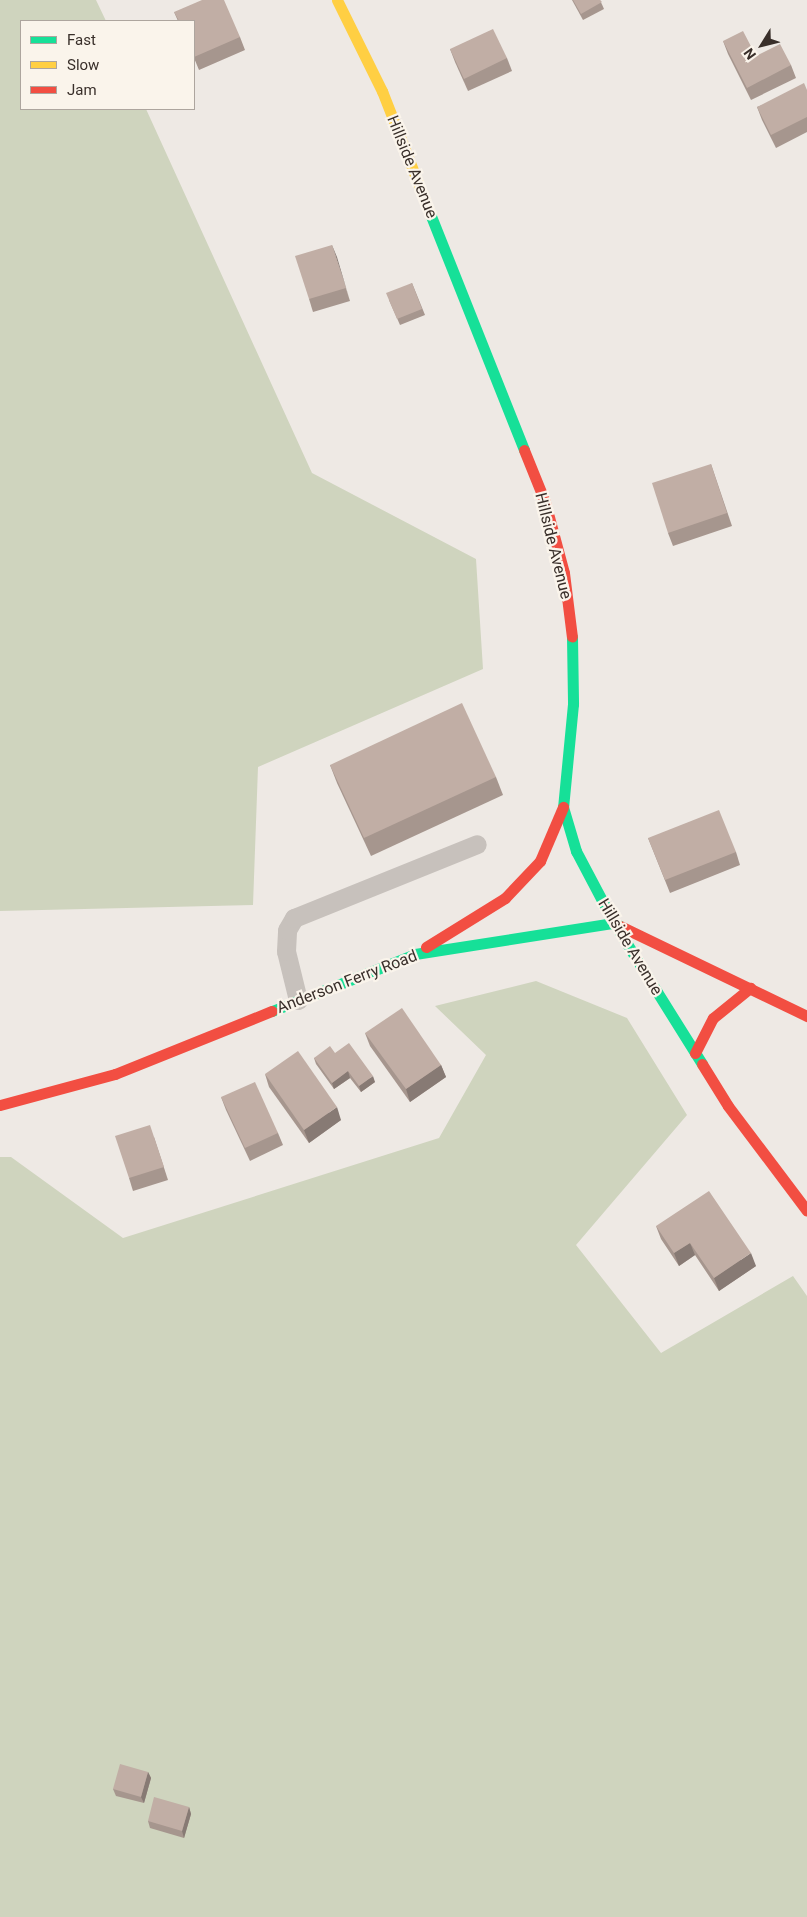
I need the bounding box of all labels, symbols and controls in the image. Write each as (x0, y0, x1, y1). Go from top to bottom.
legend (20, 20, 195, 110)
north arrow (737, 20, 787, 70)
text: Fast (67, 31, 96, 49)
text: N (740, 45, 759, 63)
text: Slow (67, 56, 99, 74)
text: Jam (67, 81, 97, 99)
street label: Hillside Avenue (383, 113, 441, 221)
street label: Hillside Avenue (530, 491, 576, 601)
street label: Hillside Avenue (594, 895, 666, 999)
street label: Anderson Ferry Road (274, 946, 420, 1018)

